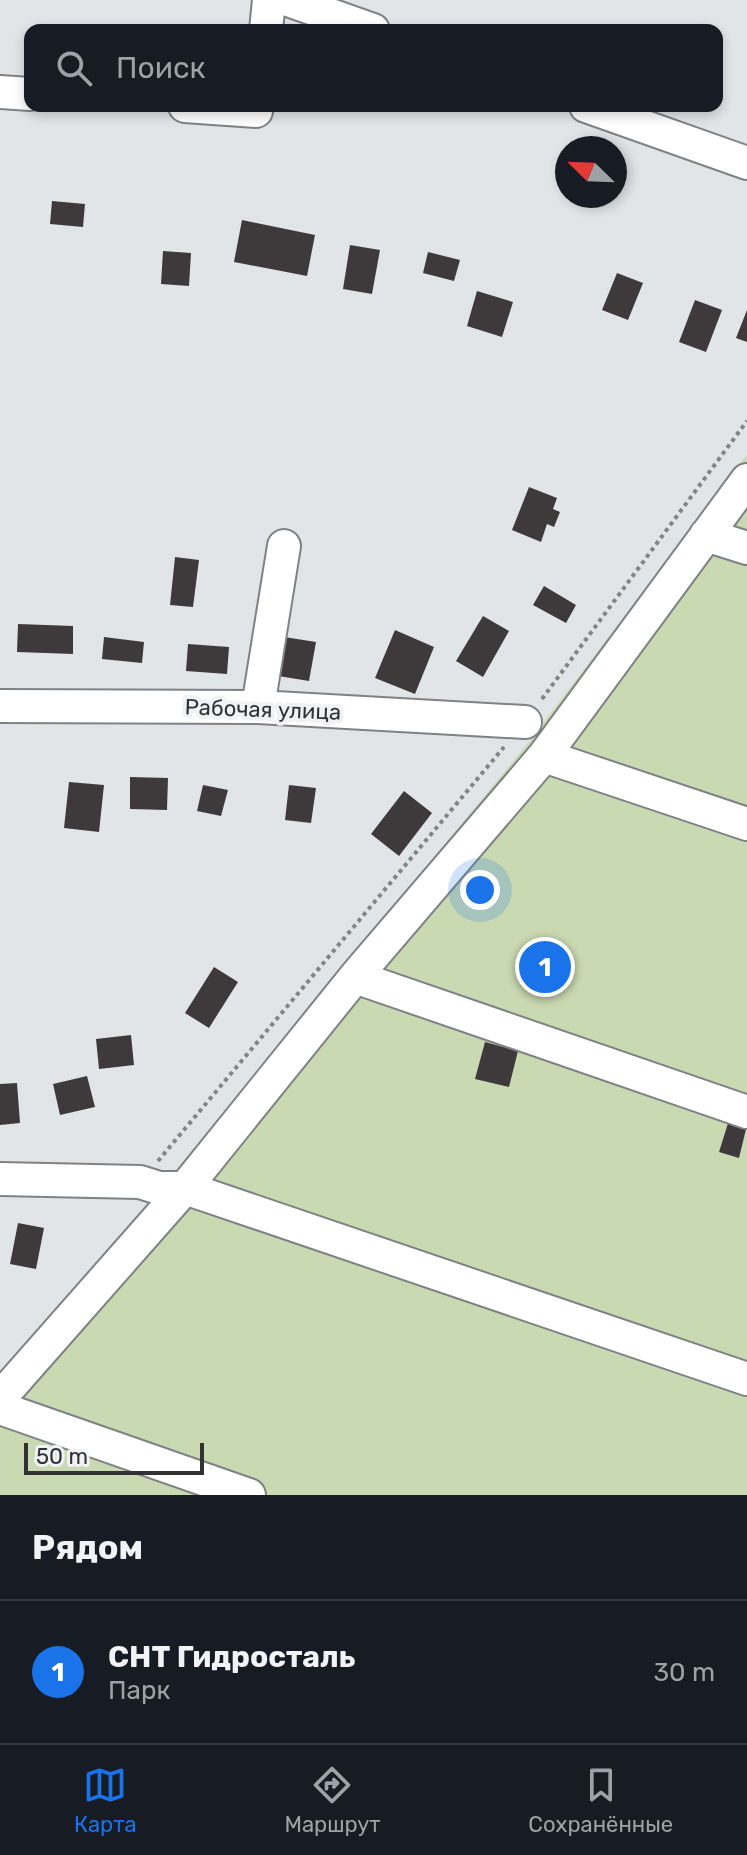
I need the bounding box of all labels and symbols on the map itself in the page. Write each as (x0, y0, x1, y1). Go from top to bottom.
north arrow (555, 136, 627, 208)
street label: Рабочая улица (184, 693, 342, 726)
your location (460, 870, 500, 910)
pin: 1 (519, 937, 571, 997)
scale bar (24, 1439, 204, 1475)

